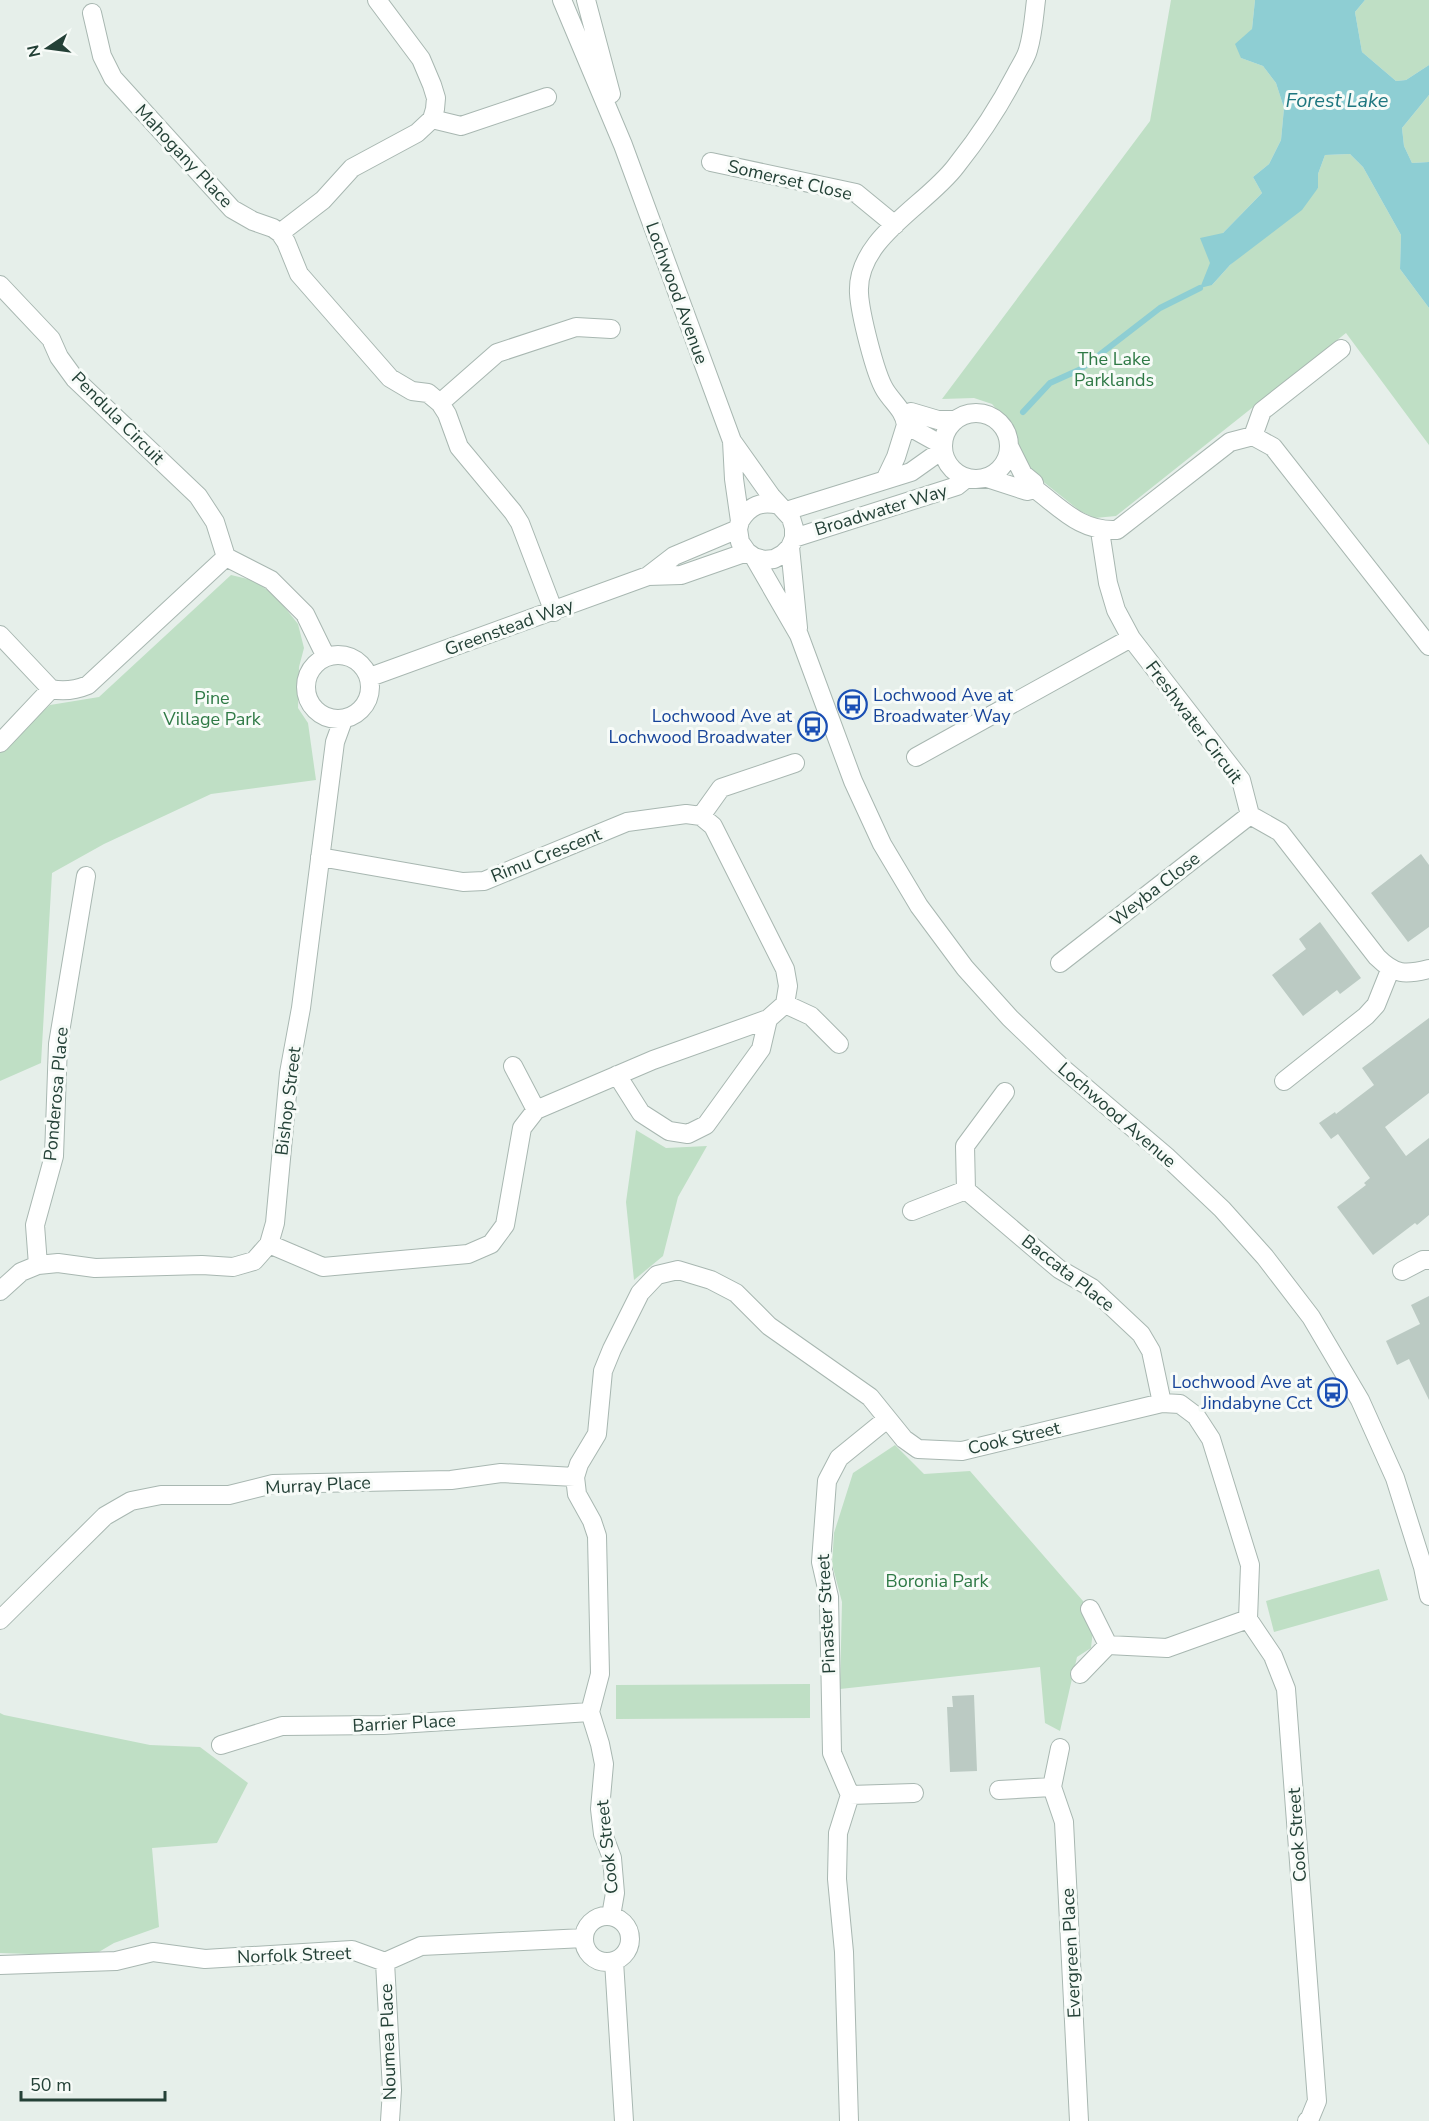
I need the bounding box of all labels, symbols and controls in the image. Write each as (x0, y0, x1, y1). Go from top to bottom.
north arrow (18, 18, 78, 78)
text: N (22, 43, 46, 59)
water label: Forest Lake (1286, 87, 1389, 114)
street label: Mahogany Place (130, 99, 238, 213)
street label: Somerset Close (725, 154, 855, 206)
street label: Lochwood Avenue (640, 219, 714, 367)
park label: The Lake Parklands (1074, 347, 1154, 392)
street label: Pendula Circuit (66, 366, 170, 470)
street label: Broadwater Way (812, 478, 951, 542)
street label: Greenstead Way (441, 592, 577, 661)
street label: Freshwater Circuit (1140, 656, 1248, 789)
place label: Lochwood Ave at Broadwater Way (873, 683, 1014, 728)
park label: Pine Village Park (162, 686, 262, 731)
bus stop icon: Lochwood Ave at Broadwater Way (836, 689, 868, 721)
place label: Lochwood Ave at Lochwood Broadwater (608, 704, 793, 749)
bus stop icon: Lochwood Ave at Lochwood Broadwater (797, 710, 829, 742)
street label: Rimu Crescent (487, 822, 606, 888)
street label: Weyba Close (1105, 846, 1205, 932)
street label: Ponderosa Place (38, 1026, 74, 1162)
street label: Bishop Street (269, 1045, 307, 1157)
street label: Lochwood Avenue (1053, 1057, 1181, 1173)
street label: Baccata Place (1016, 1229, 1120, 1317)
place label: Lochwood Ave at Jindabyne Cct (1172, 1370, 1313, 1415)
bus stop icon: Lochwood Ave at Jindabyne Cct (1317, 1376, 1349, 1408)
street label: Cook Street (965, 1416, 1063, 1460)
street label: Murray Place (265, 1470, 371, 1500)
street label: Pinaster Street (811, 1553, 841, 1674)
park label: Boronia Park (885, 1569, 990, 1593)
street label: Barrier Place (352, 1708, 456, 1738)
street label: Cook Street (1282, 1786, 1312, 1883)
street label: Cook Street (590, 1798, 624, 1895)
street label: Evergreen Place (1056, 1887, 1086, 2019)
street label: Norfolk Street (237, 1941, 352, 1969)
street label: Noumea Place (374, 1983, 402, 2101)
scale bar (21, 2064, 165, 2102)
text: 50 m (30, 2073, 72, 2097)

